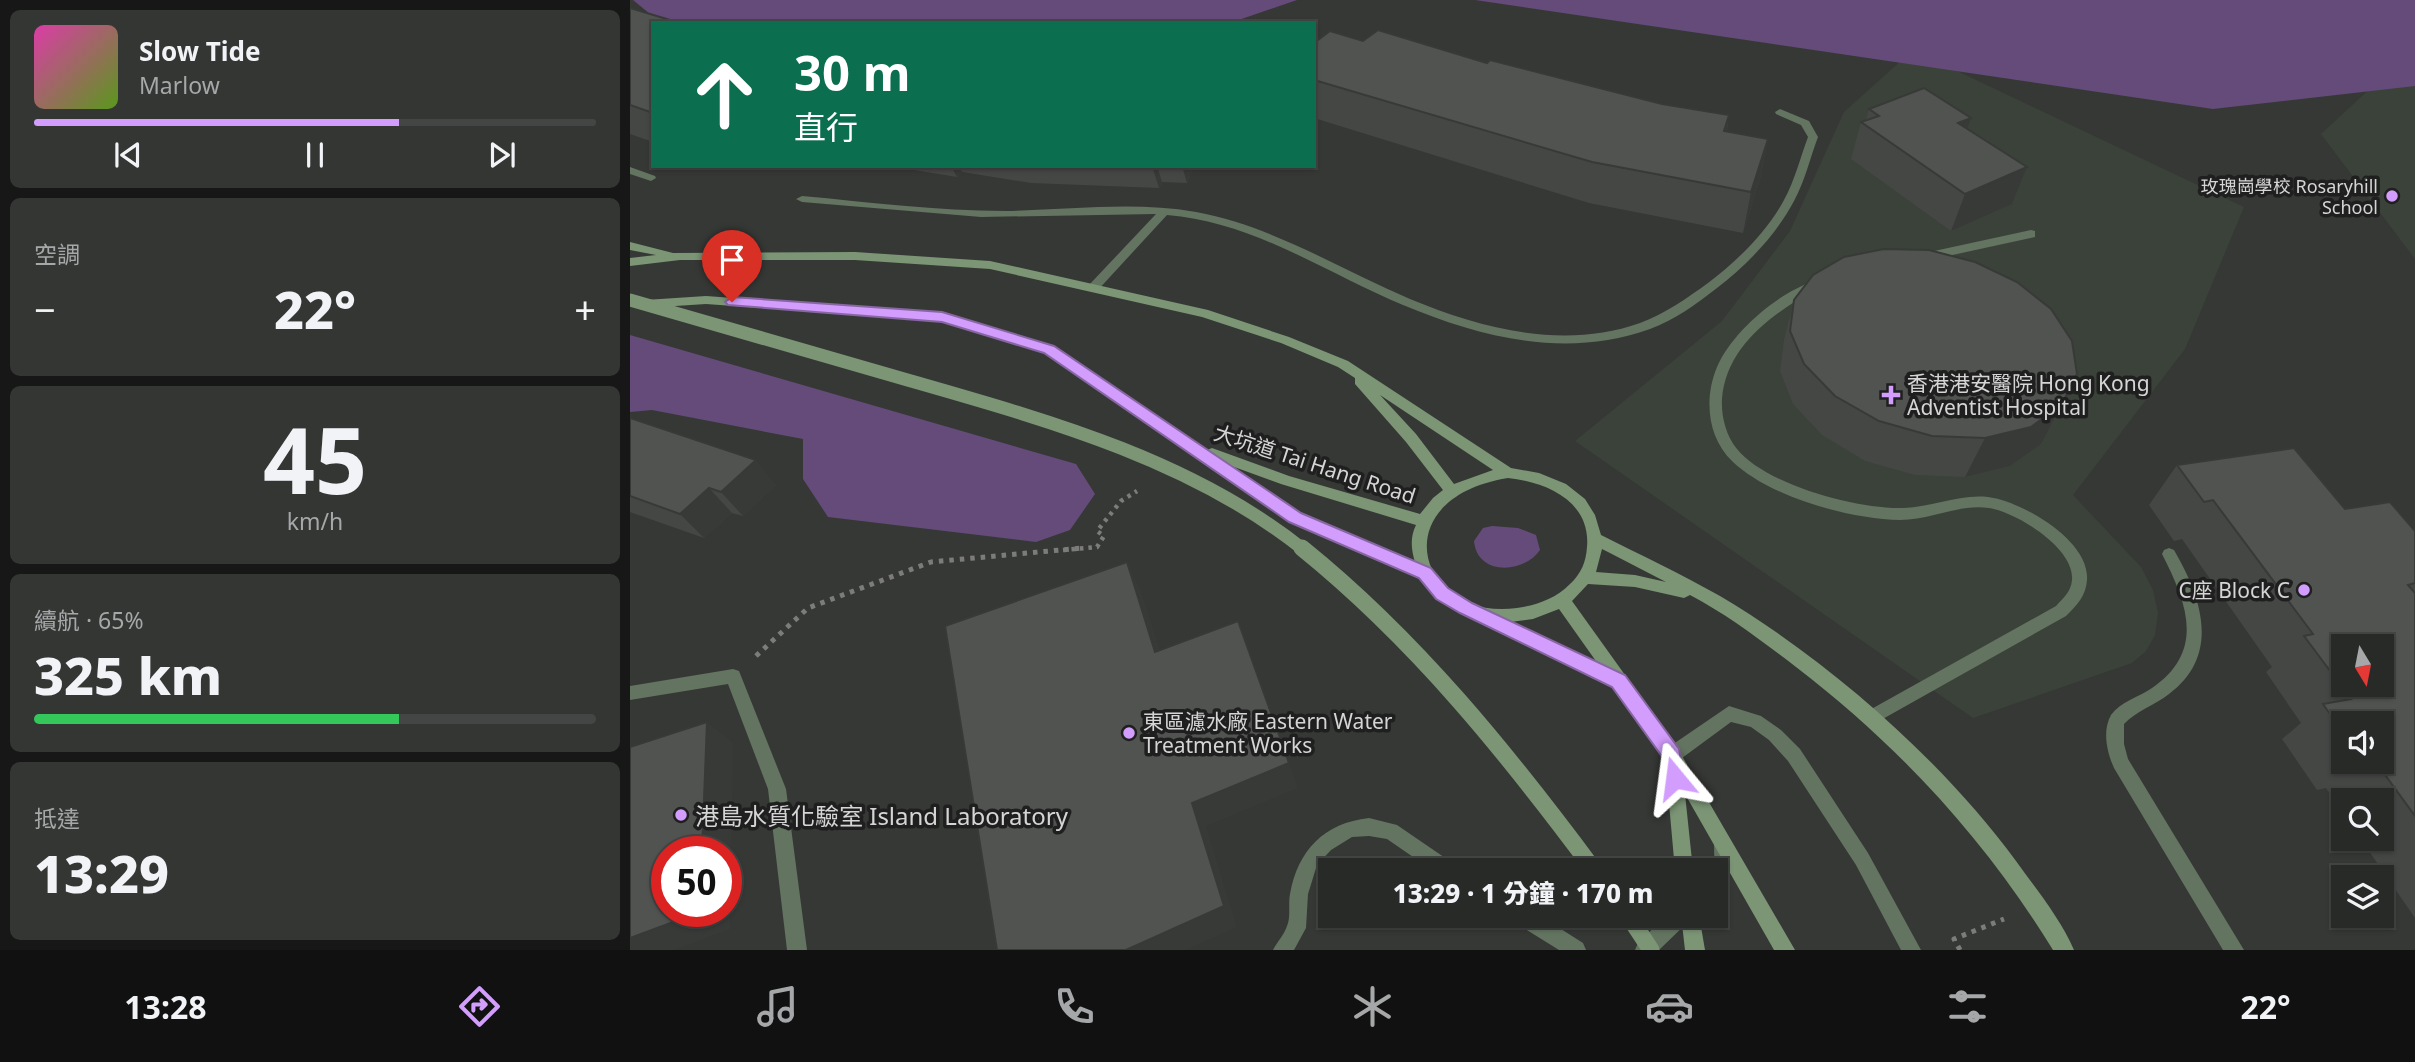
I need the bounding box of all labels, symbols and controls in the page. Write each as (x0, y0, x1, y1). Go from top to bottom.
text: Slow Tide (139, 33, 261, 69)
text: 30 m (794, 39, 911, 105)
icon: ahead (679, 49, 770, 140)
text: Marlow (139, 69, 220, 101)
text: 直行 (794, 105, 858, 148)
icon: previous (109, 136, 147, 174)
icon: pause (296, 136, 334, 174)
icon: next (483, 136, 521, 174)
place label: 玫瑰崗學校 Rosaryhill School (2201, 174, 2378, 219)
marker: 玫瑰崗學校 Rosaryhill School (2384, 188, 2400, 204)
pin (702, 230, 762, 302)
text: 空調 (34, 238, 80, 270)
icon: arrive (713, 241, 751, 279)
text: 22° (274, 273, 356, 344)
text: − (34, 283, 56, 335)
text: + (574, 283, 596, 335)
place label: 香港港安醫院 Hong Kong Adventist Hospital (1907, 369, 2150, 421)
marker: 香港港安醫院 Hong Kong Adventist Hospital (1881, 385, 1901, 405)
text: 45 (263, 397, 367, 521)
street label: 大坑道 Tai Hang Road (1211, 418, 1419, 510)
text: km/h (287, 505, 343, 537)
place label: C座 Block C (2178, 576, 2290, 604)
marker: C座 Block C (2296, 582, 2312, 598)
text: 續航 · 65% (34, 604, 144, 636)
north arrow (2331, 634, 2394, 696)
map controls (2331, 634, 2394, 928)
text: 325 km (34, 639, 222, 710)
place label: 東區濾水廠 Eastern Water Treatment Works (1143, 707, 1393, 759)
button: sound (2331, 711, 2394, 774)
marker: 東區濾水廠 Eastern Water Treatment Works (1121, 725, 1137, 741)
position arrow (1638, 741, 1712, 815)
button: search (2331, 788, 2394, 851)
place label: 港島水質化驗室 Island Laboratory (695, 799, 1069, 832)
text: 抵達 (34, 802, 80, 834)
marker: 港島水質化驗室 Island Laboratory (673, 807, 689, 823)
speed limit sign: 50 (651, 836, 742, 927)
text: 13:29 (34, 837, 169, 908)
button: layers (2331, 865, 2394, 928)
text: 13:29 · 1 分鐘 · 170 m (1393, 875, 1653, 911)
icon: directions (455, 982, 504, 1031)
icon: music (753, 982, 802, 1031)
icon: phone (1050, 982, 1099, 1031)
icon: climate (1348, 982, 1397, 1031)
icon: car (1645, 982, 1694, 1031)
icon: filters (1943, 982, 1992, 1031)
text: 13:28 (124, 985, 207, 1028)
text: 22° (2240, 985, 2291, 1028)

